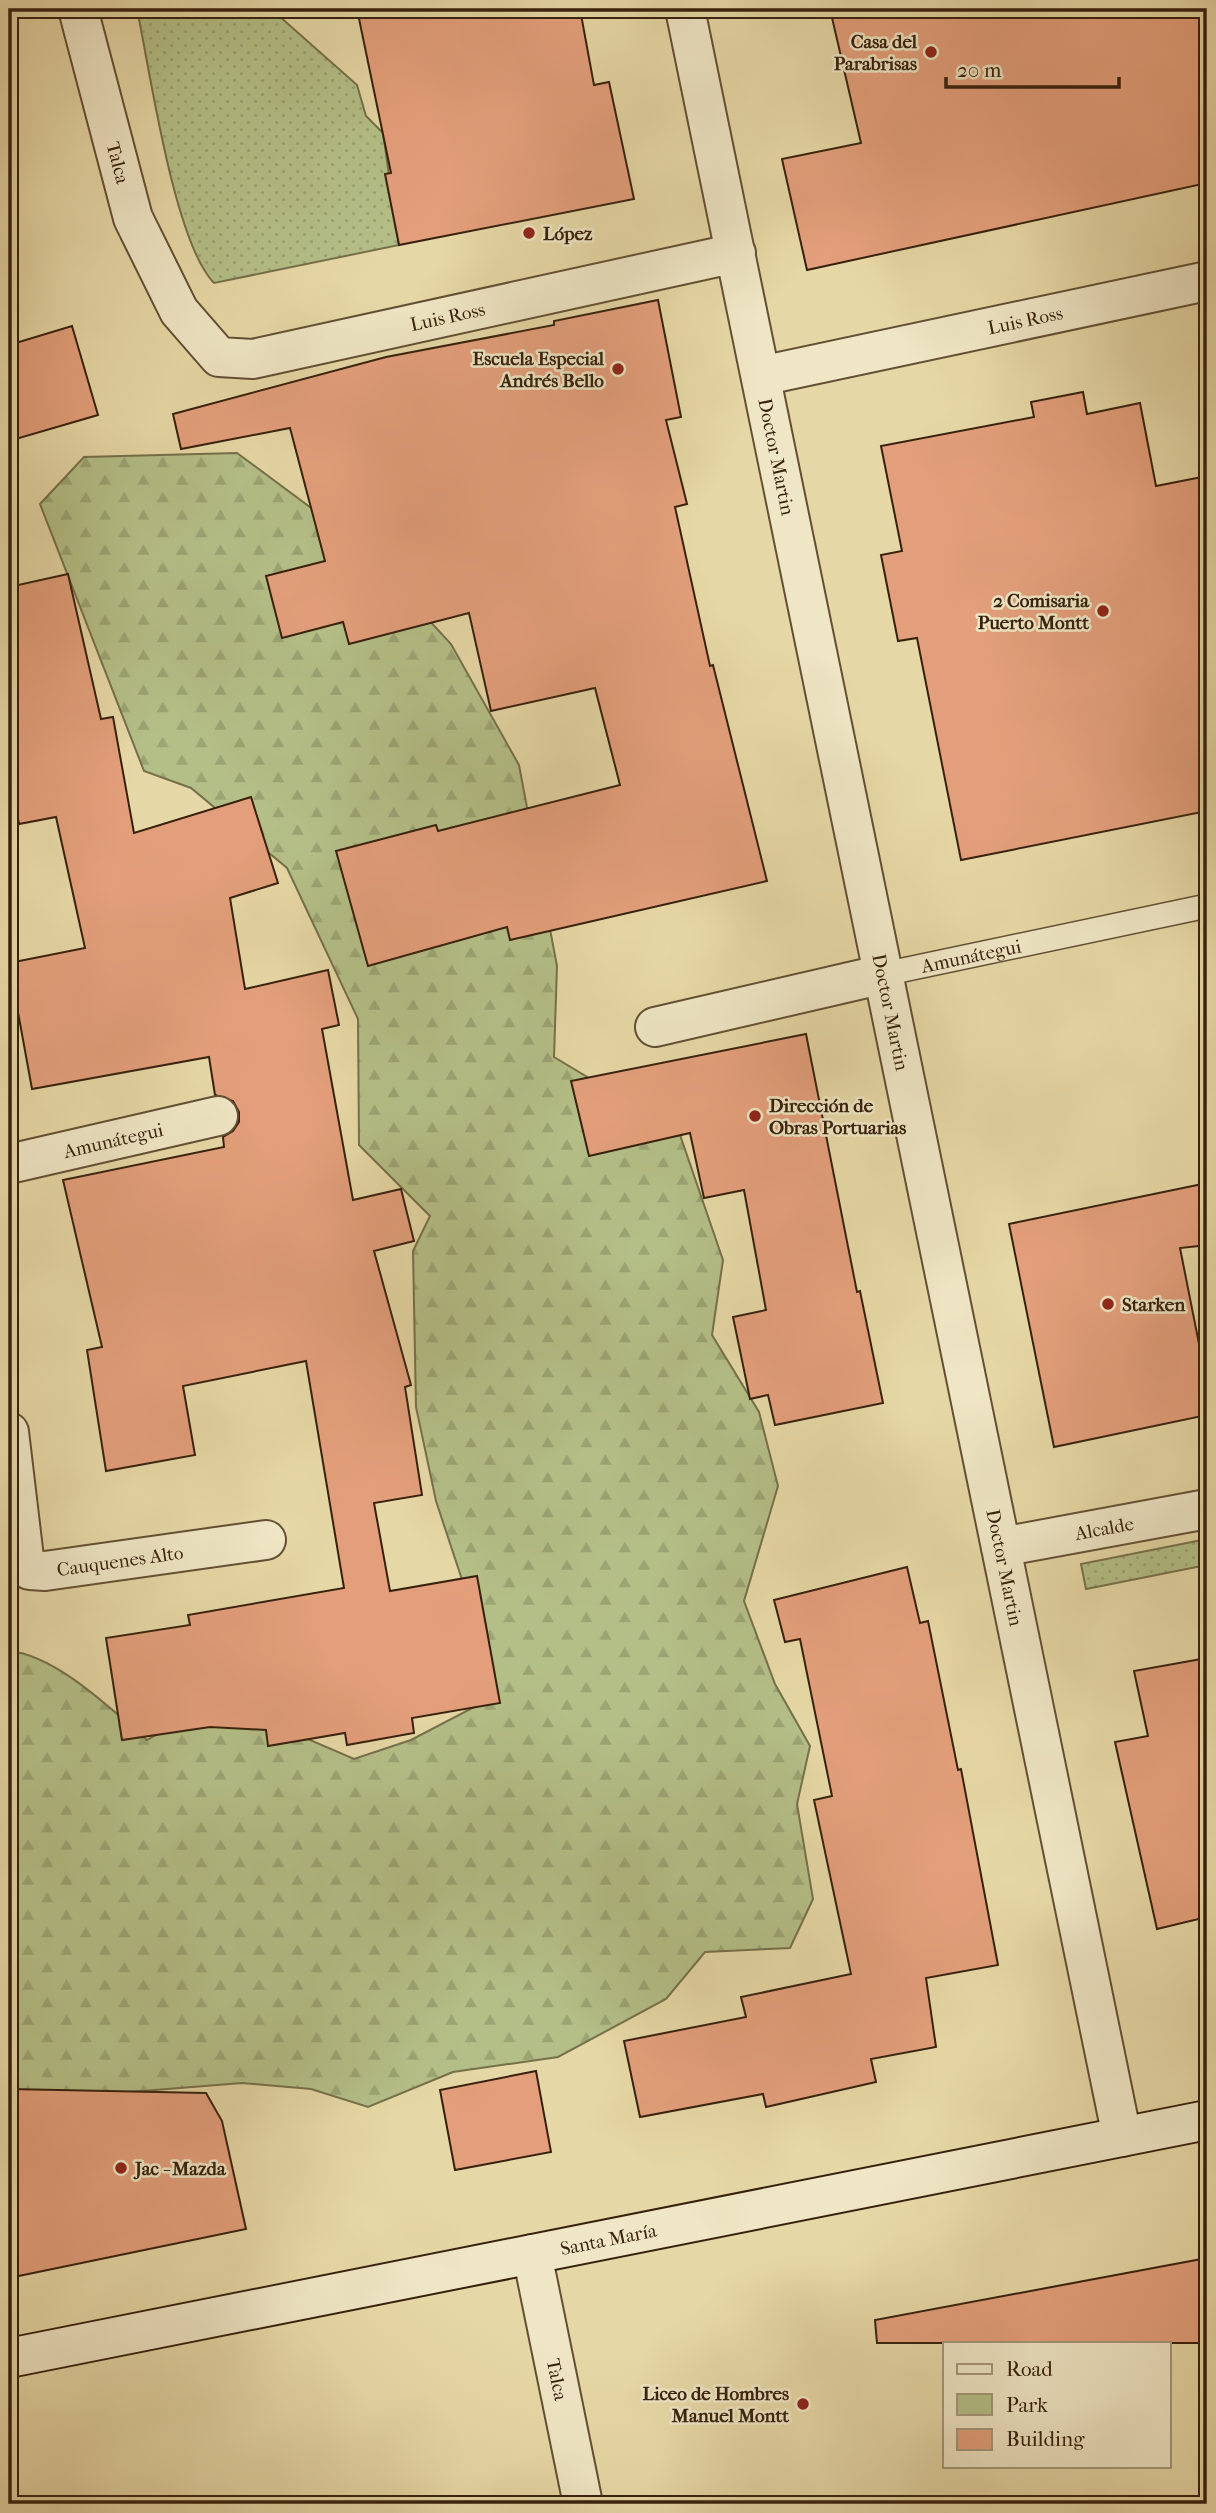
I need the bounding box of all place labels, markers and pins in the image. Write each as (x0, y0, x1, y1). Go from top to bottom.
place label: Casa del Parabrisas (834, 31, 918, 75)
marker: Casa del Parabrisas (923, 44, 939, 60)
place label: López (543, 223, 593, 245)
marker: López (521, 225, 537, 241)
place label: Escuela Especial Andrés Bello (473, 348, 605, 392)
marker: Escuela Especial Andrés Bello (610, 361, 626, 377)
place label: 2 Comisaria Puerto Montt (978, 590, 1090, 634)
marker: 2 Comisaria Puerto Montt (1095, 603, 1111, 619)
place label: Dirección de Obras Portuarias (769, 1095, 906, 1139)
marker: Dirección de Obras Portuarias (747, 1108, 763, 1124)
place label: Starken (1122, 1294, 1186, 1316)
marker: Starken (1100, 1296, 1116, 1312)
place label: Jac - Mazda (133, 2158, 227, 2180)
marker: Jac - Mazda (113, 2160, 129, 2176)
place label: Liceo de Hombres Manuel Montt (643, 2383, 789, 2427)
marker: Liceo de Hombres Manuel Montt (795, 2396, 811, 2412)

